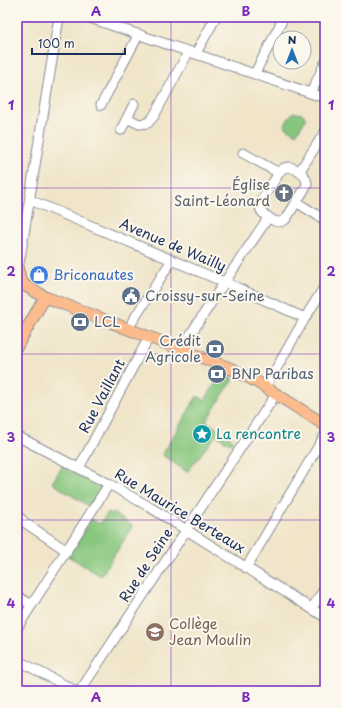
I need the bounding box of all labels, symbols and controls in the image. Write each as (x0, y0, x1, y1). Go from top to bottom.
text: A (91, 1, 101, 20)
text: B (242, 1, 251, 20)
scale bar (32, 30, 125, 56)
north arrow (272, 30, 312, 70)
text: N (288, 31, 297, 48)
text: 100 m (38, 34, 75, 52)
text: 1 (8, 95, 14, 114)
text: 1 (328, 95, 334, 114)
place label: Église Saint-Léonard (174, 174, 270, 211)
church icon: Église Saint-Léonard (273, 182, 295, 204)
street label: Avenue de Wailly (117, 213, 230, 276)
text: 2 (6, 261, 16, 280)
text: 2 (326, 261, 336, 280)
shop icon: Briconautes (28, 264, 50, 286)
place label: Briconautes (53, 264, 133, 285)
public building icon: Croissy-sur-Seine (120, 285, 142, 307)
place label: Croissy-sur-Seine (145, 285, 265, 306)
bank icon: LCL (69, 311, 91, 333)
place label: LCL (94, 311, 120, 332)
place label: Crédit Agricole (145, 330, 201, 367)
bank icon: Crédit Agricole (204, 338, 226, 360)
street label: Rue Vaillant (73, 355, 130, 437)
bank icon: BNP Paribas (206, 363, 228, 385)
place label: BNP Paribas (231, 363, 314, 384)
place icon: La rencontre (191, 423, 213, 445)
place label: La rencontre (216, 423, 301, 444)
text: 3 (7, 427, 16, 446)
text: 3 (327, 427, 336, 446)
street label: Rue Maurice Berteaux (111, 463, 250, 558)
street label: Rue de Seine (114, 523, 178, 606)
text: 4 (7, 593, 16, 612)
text: 4 (327, 593, 336, 612)
place label: Collège Jean Moulin (169, 613, 251, 650)
school or university icon: Collège Jean Moulin (144, 621, 166, 643)
text: A (91, 687, 101, 706)
text: B (242, 687, 251, 706)

